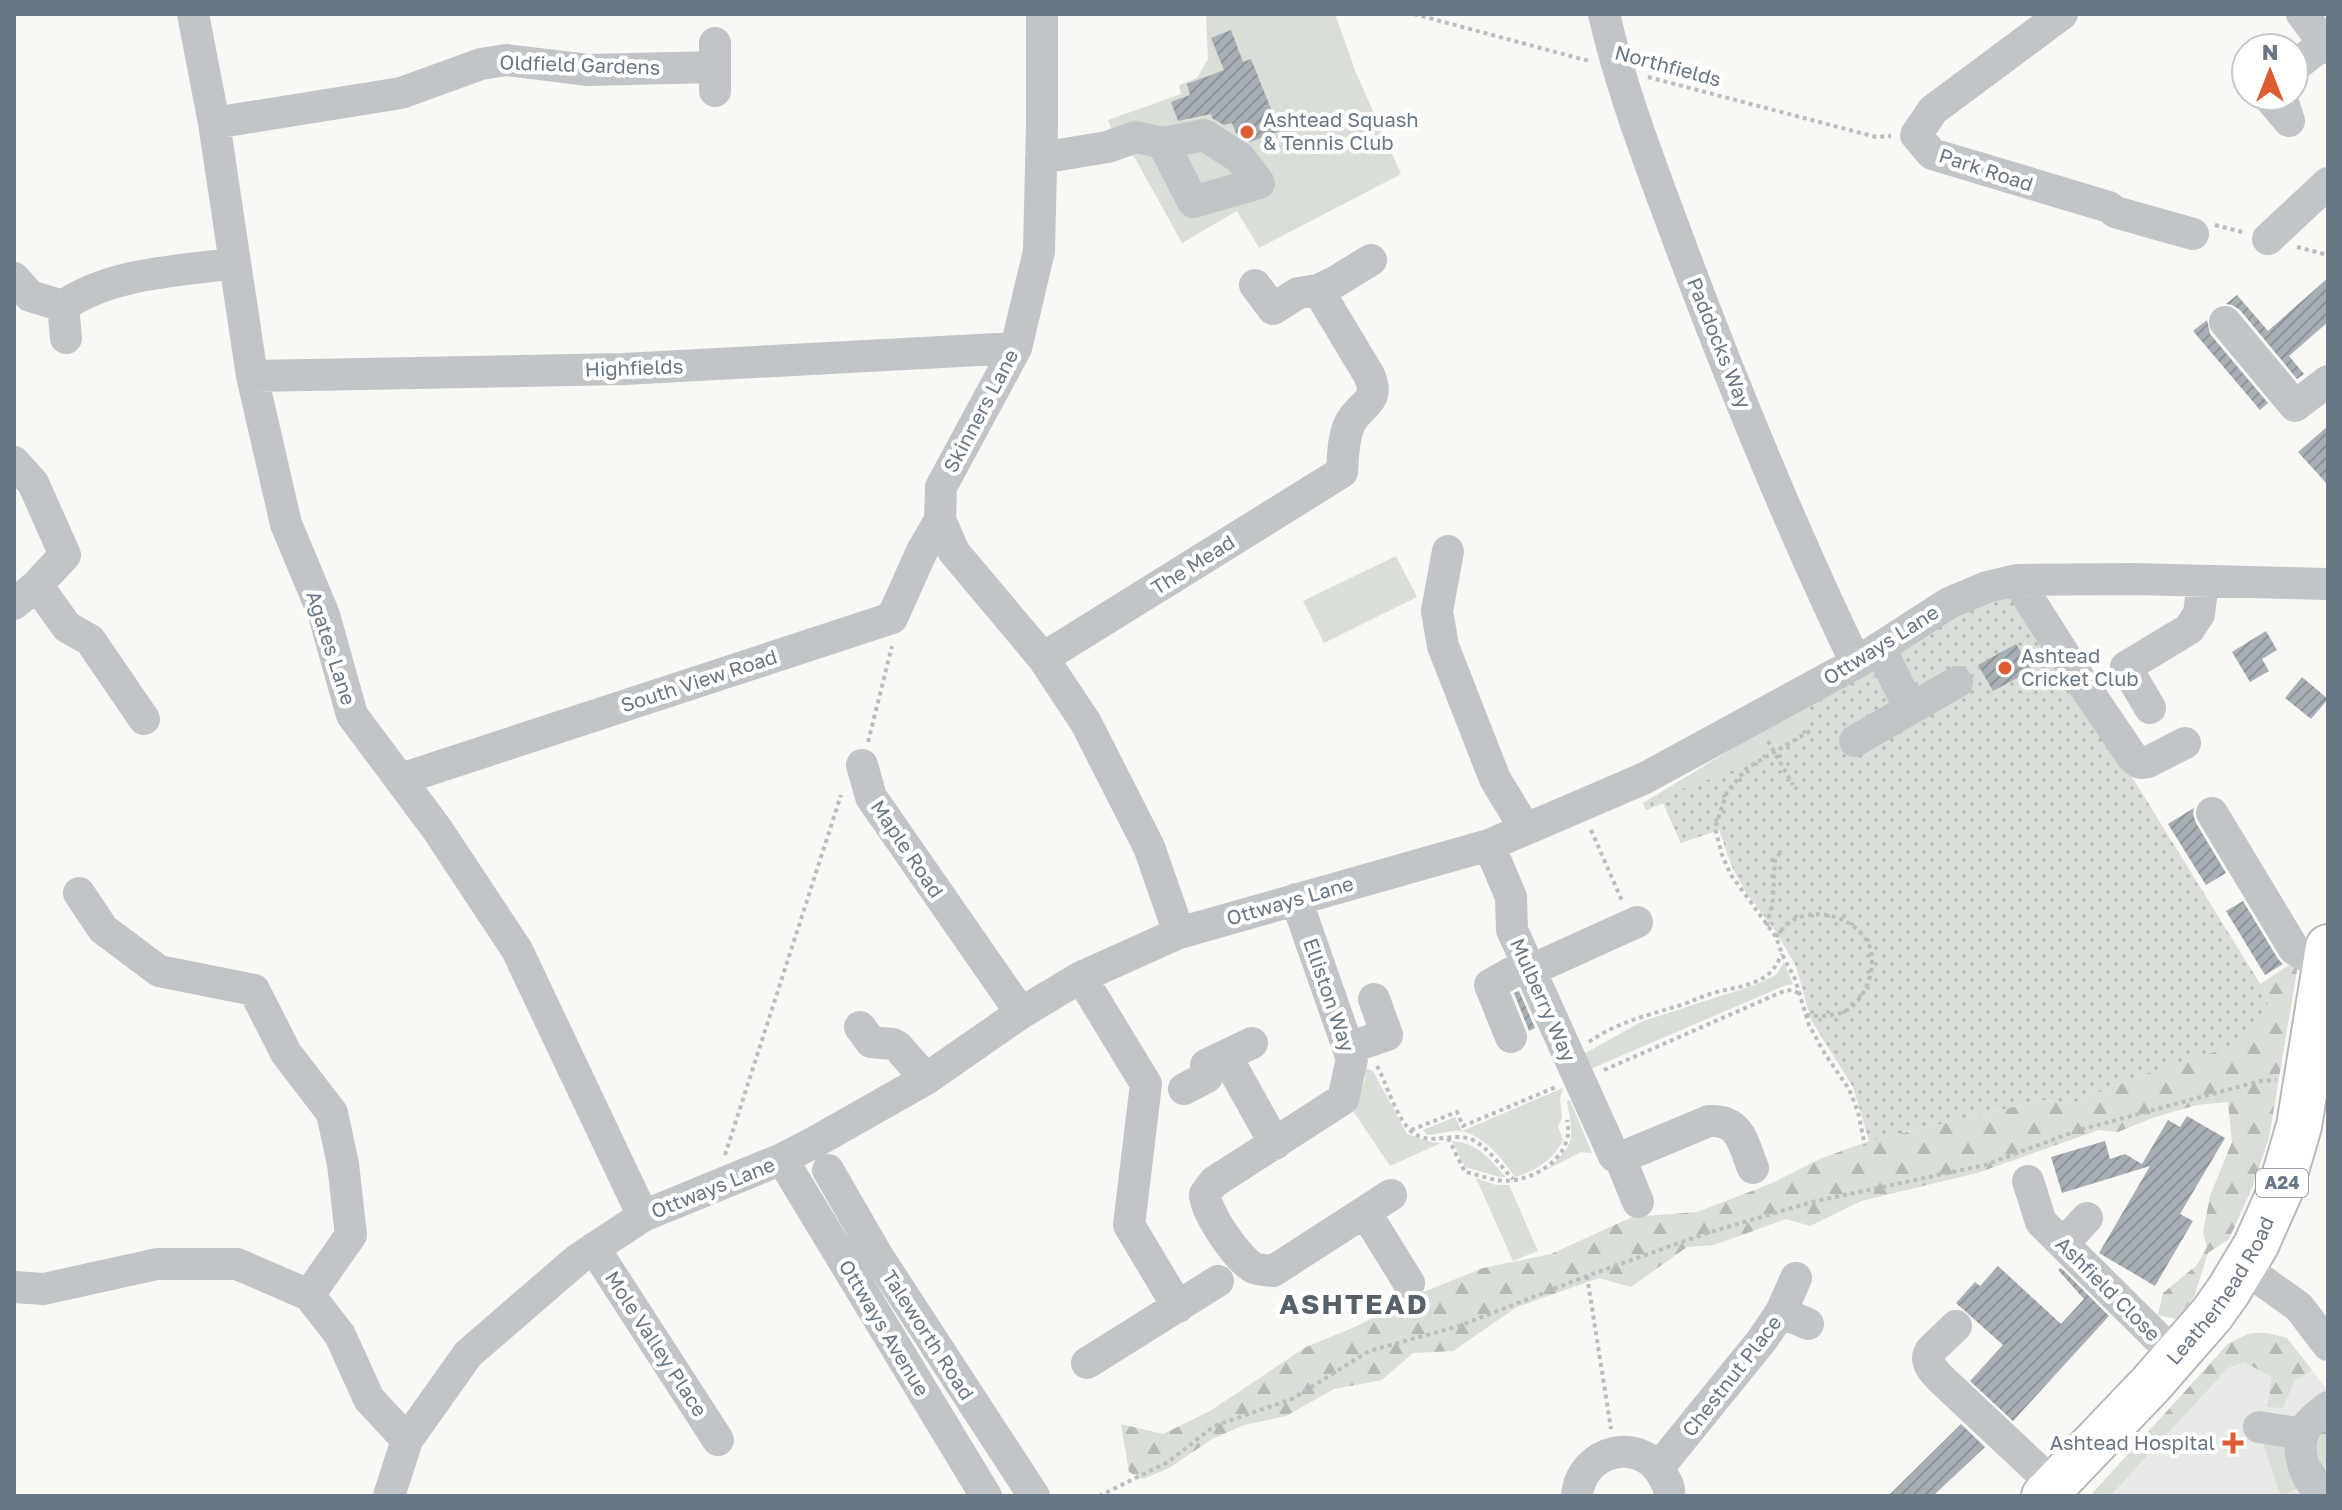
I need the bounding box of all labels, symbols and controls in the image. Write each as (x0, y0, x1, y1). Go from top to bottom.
north arrow (2230, 32, 2310, 112)
text: N (2262, 38, 2278, 65)
street label: Northfields (1612, 39, 1724, 91)
street label: Oldfield Gardens (499, 49, 661, 79)
place label: Ashtead Squash & Tennis Club (1263, 107, 1419, 154)
marker: Ashtead Squash & Tennis Club (1238, 123, 1256, 141)
street label: Park Road (1936, 143, 2036, 195)
street label: Paddocks Way (1683, 274, 1757, 412)
street label: Skinners Lane (938, 345, 1023, 476)
street label: Highfields (584, 353, 684, 381)
street label: The Mead (1146, 529, 1239, 599)
street label: Agates Lane (302, 588, 362, 708)
street label: Ottways Lane (1819, 599, 1942, 689)
place label: Ashtead Cricket Club (2021, 643, 2139, 690)
street label: South View Road (618, 644, 780, 717)
marker: Ashtead Cricket Club (1996, 659, 2014, 677)
street label: Maple Road (866, 795, 949, 902)
street label: Ottways Lane (1223, 870, 1356, 930)
street label: Mulberry Way (1506, 934, 1582, 1065)
street label: Elliston Way (1299, 935, 1361, 1055)
street label: Ottways Lane (647, 1151, 778, 1223)
road number: A24 (2256, 1169, 2308, 1197)
street label: Leatherhead Road (2161, 1212, 2278, 1369)
street label: Ashfield Close (2051, 1231, 2166, 1346)
street label: Ottways Avenue (835, 1255, 935, 1400)
street label: Taleworth Road (878, 1265, 980, 1404)
street label: Mole Valley Place (601, 1266, 713, 1421)
district label: ASHTEAD (1279, 1287, 1429, 1320)
street label: Chestnut Place (1677, 1310, 1786, 1441)
place label: Ashtead Hospital (2050, 1430, 2215, 1454)
marker: Ashtead Hospital (2222, 1432, 2244, 1454)

